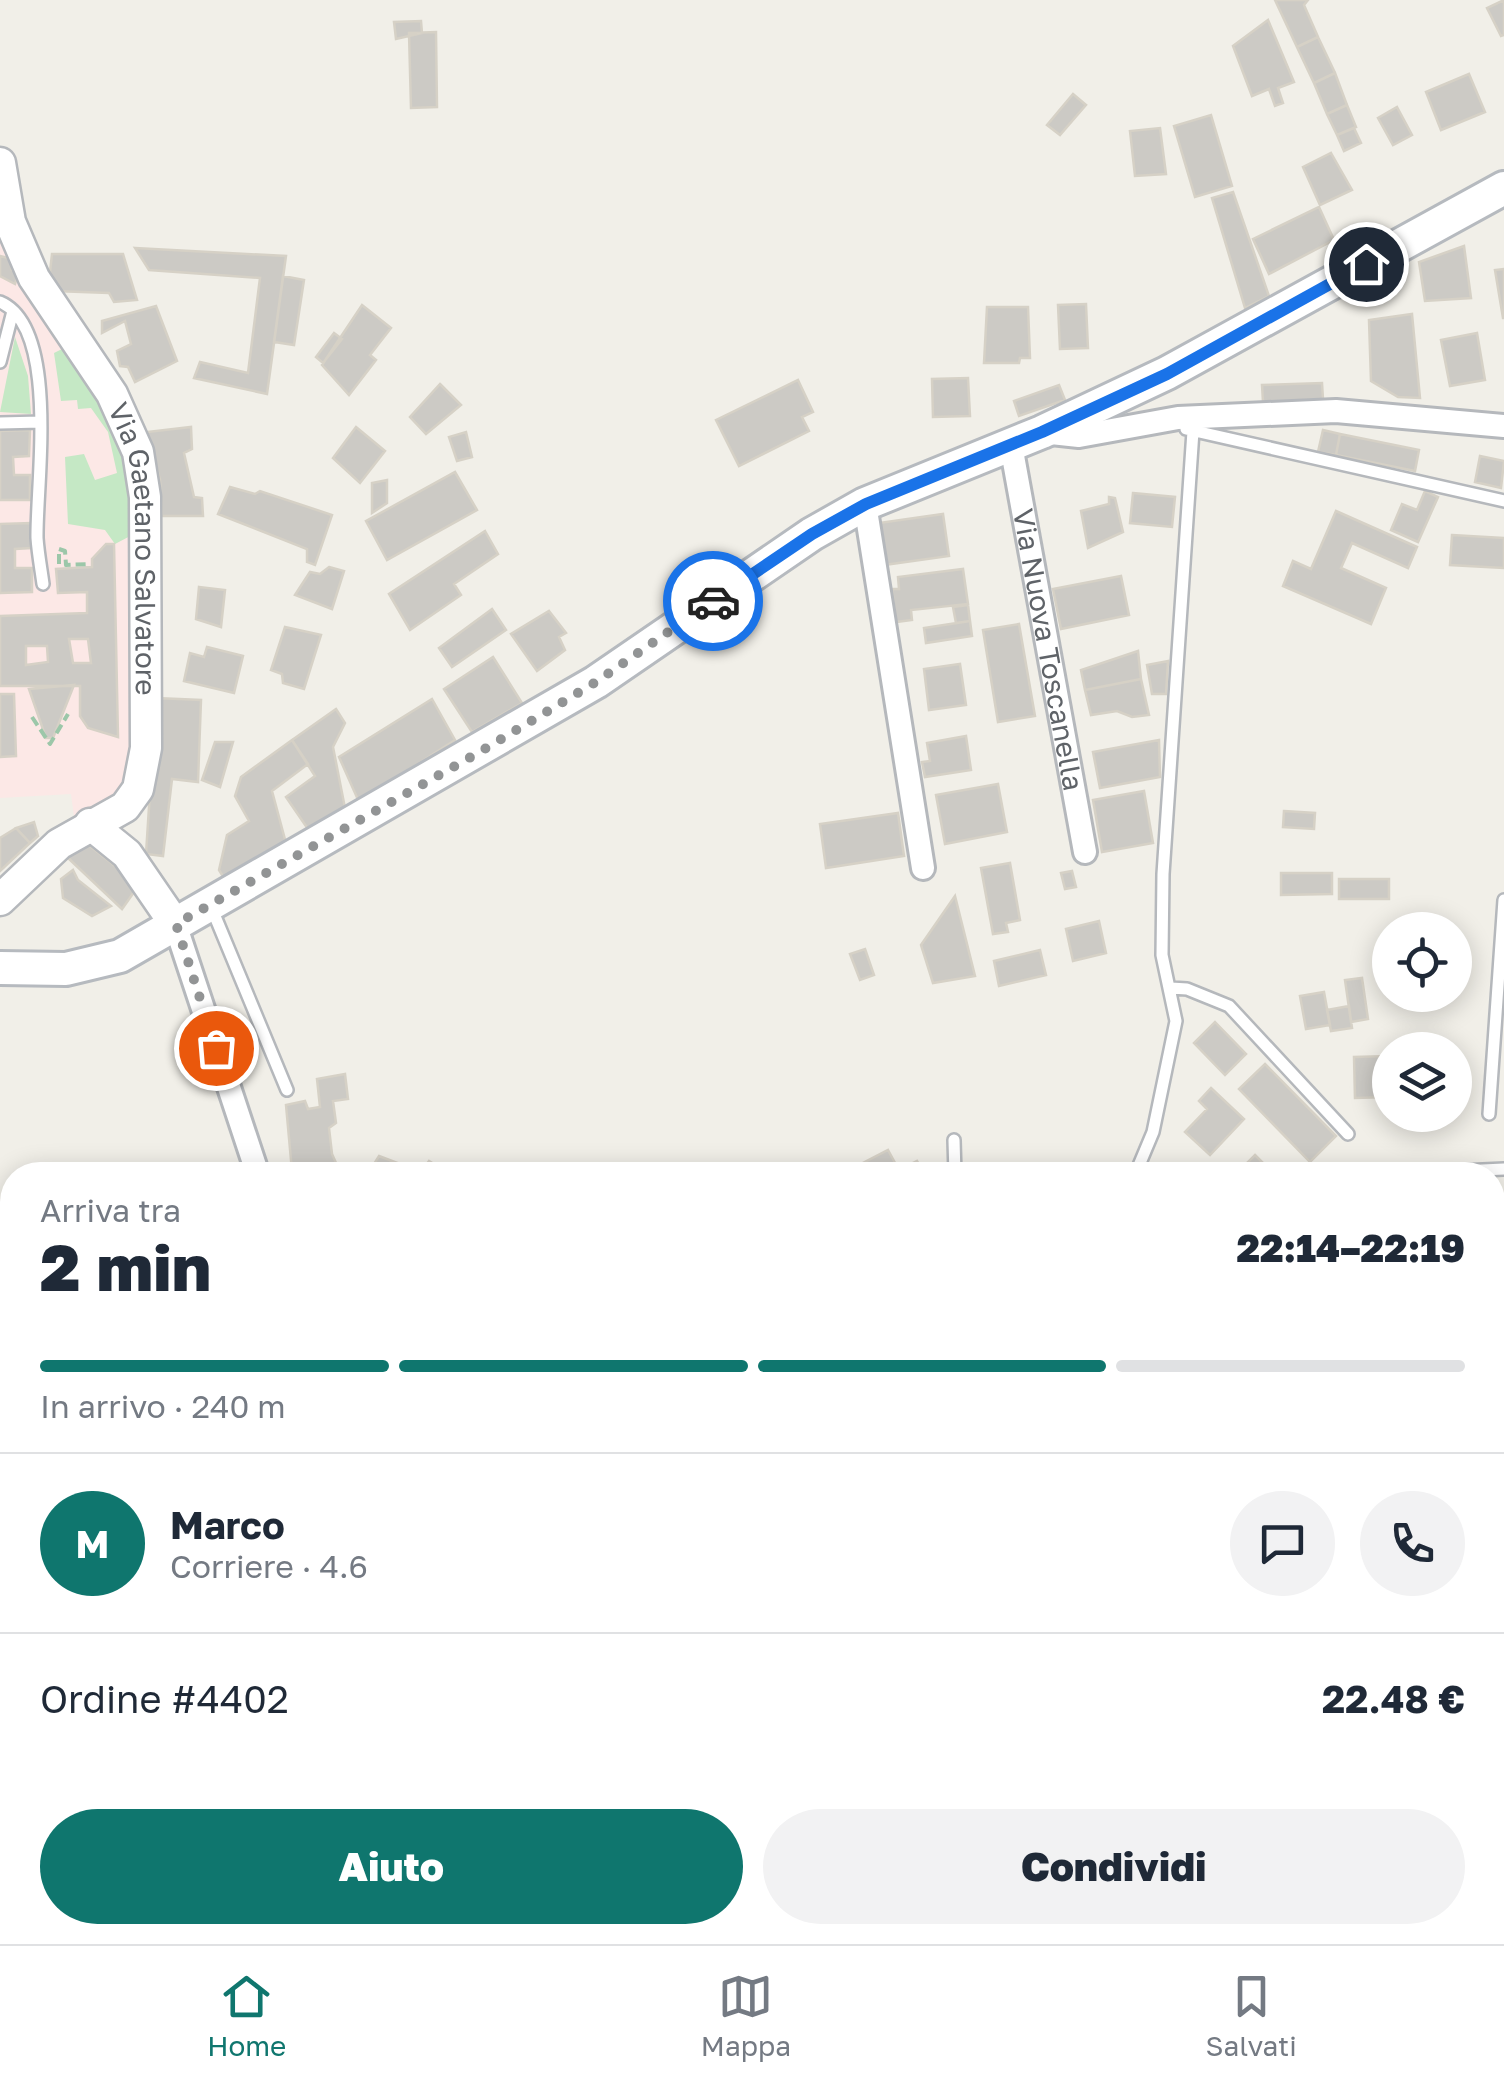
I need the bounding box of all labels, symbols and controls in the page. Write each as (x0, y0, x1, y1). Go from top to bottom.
pin (1324, 222, 1409, 307)
icon: home (1339, 237, 1394, 292)
street label: Via Gaetano Salvatore (102, 397, 163, 696)
street label: Via Nuova Toscanella (1007, 506, 1091, 793)
courier (663, 551, 763, 651)
icon: car (686, 574, 741, 629)
map controls (1372, 912, 1472, 1132)
button: locate (1372, 912, 1472, 1012)
pin (174, 1006, 259, 1091)
icon: bag (189, 1021, 244, 1076)
button: layers (1372, 1032, 1472, 1132)
text: Arriva tra (40, 1191, 181, 1229)
text: 22:14–22:19 (1236, 1225, 1465, 1270)
text: 2 min (40, 1227, 211, 1305)
text: In arrivo · 240 m (40, 1387, 286, 1425)
button: chat (1230, 1491, 1335, 1596)
button: phone (1360, 1491, 1465, 1596)
text: Marco (170, 1502, 285, 1547)
text: M (76, 1521, 109, 1566)
text: Corriere · 4.6 (170, 1547, 368, 1585)
text: Ordine #4402 (40, 1676, 289, 1721)
text: 22.48 € (1322, 1676, 1465, 1721)
button: Aiuto (40, 1809, 743, 1924)
button: Condividi (763, 1809, 1465, 1924)
tab: Home (207, 1969, 286, 2062)
tab: Mappa (701, 1969, 791, 2062)
tab: Salvati (1205, 1969, 1297, 2062)

